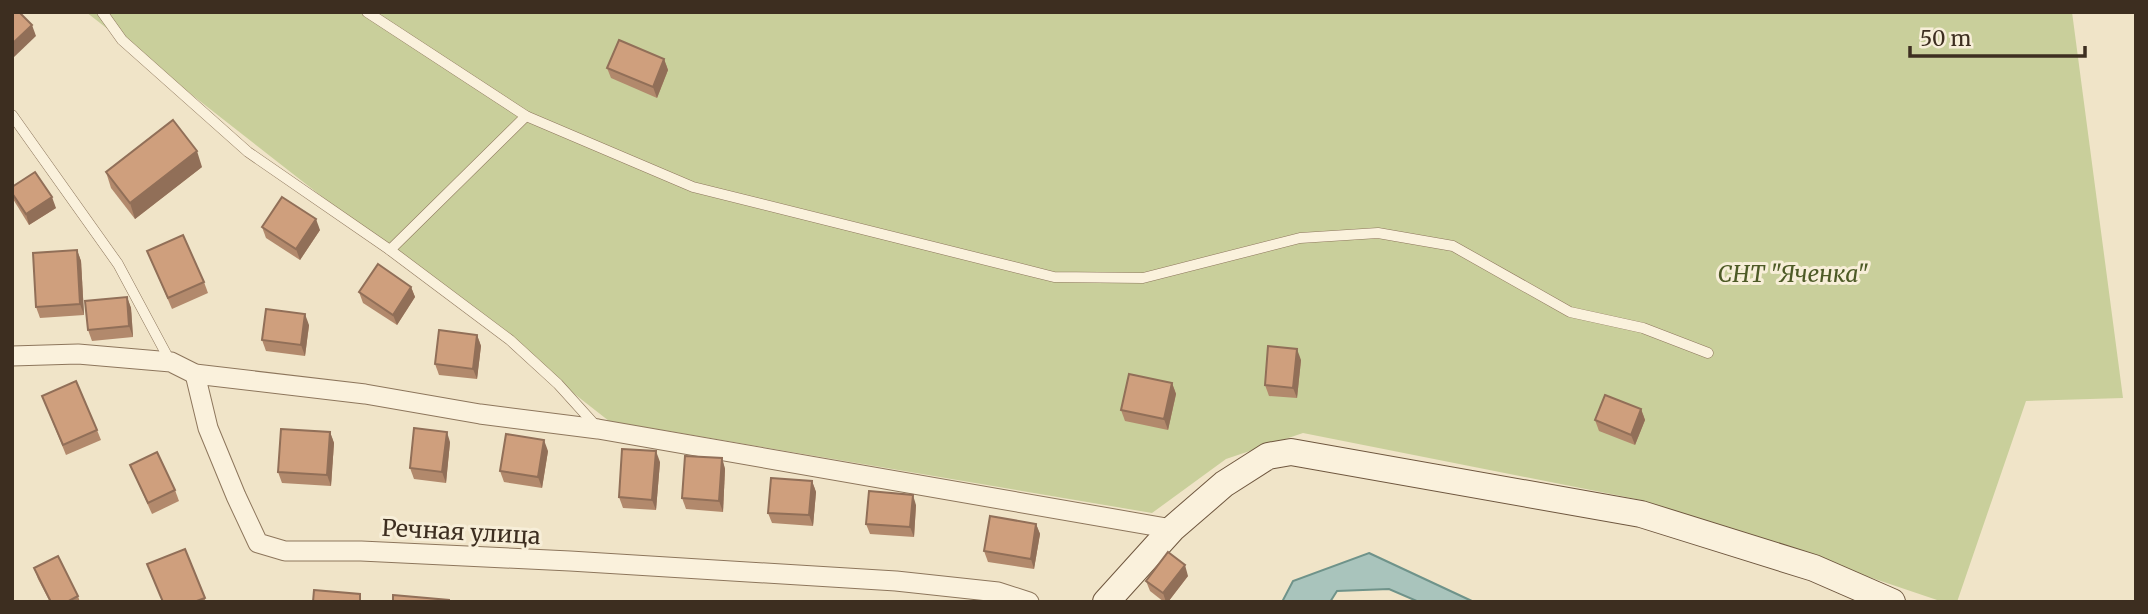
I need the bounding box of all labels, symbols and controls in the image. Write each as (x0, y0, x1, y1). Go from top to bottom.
scale bar (1910, 14, 2085, 58)
text: 50 m (1920, 25, 1971, 52)
park label: СНТ "Яченка" (1718, 259, 1869, 288)
street label: Речная улица (381, 513, 541, 550)

